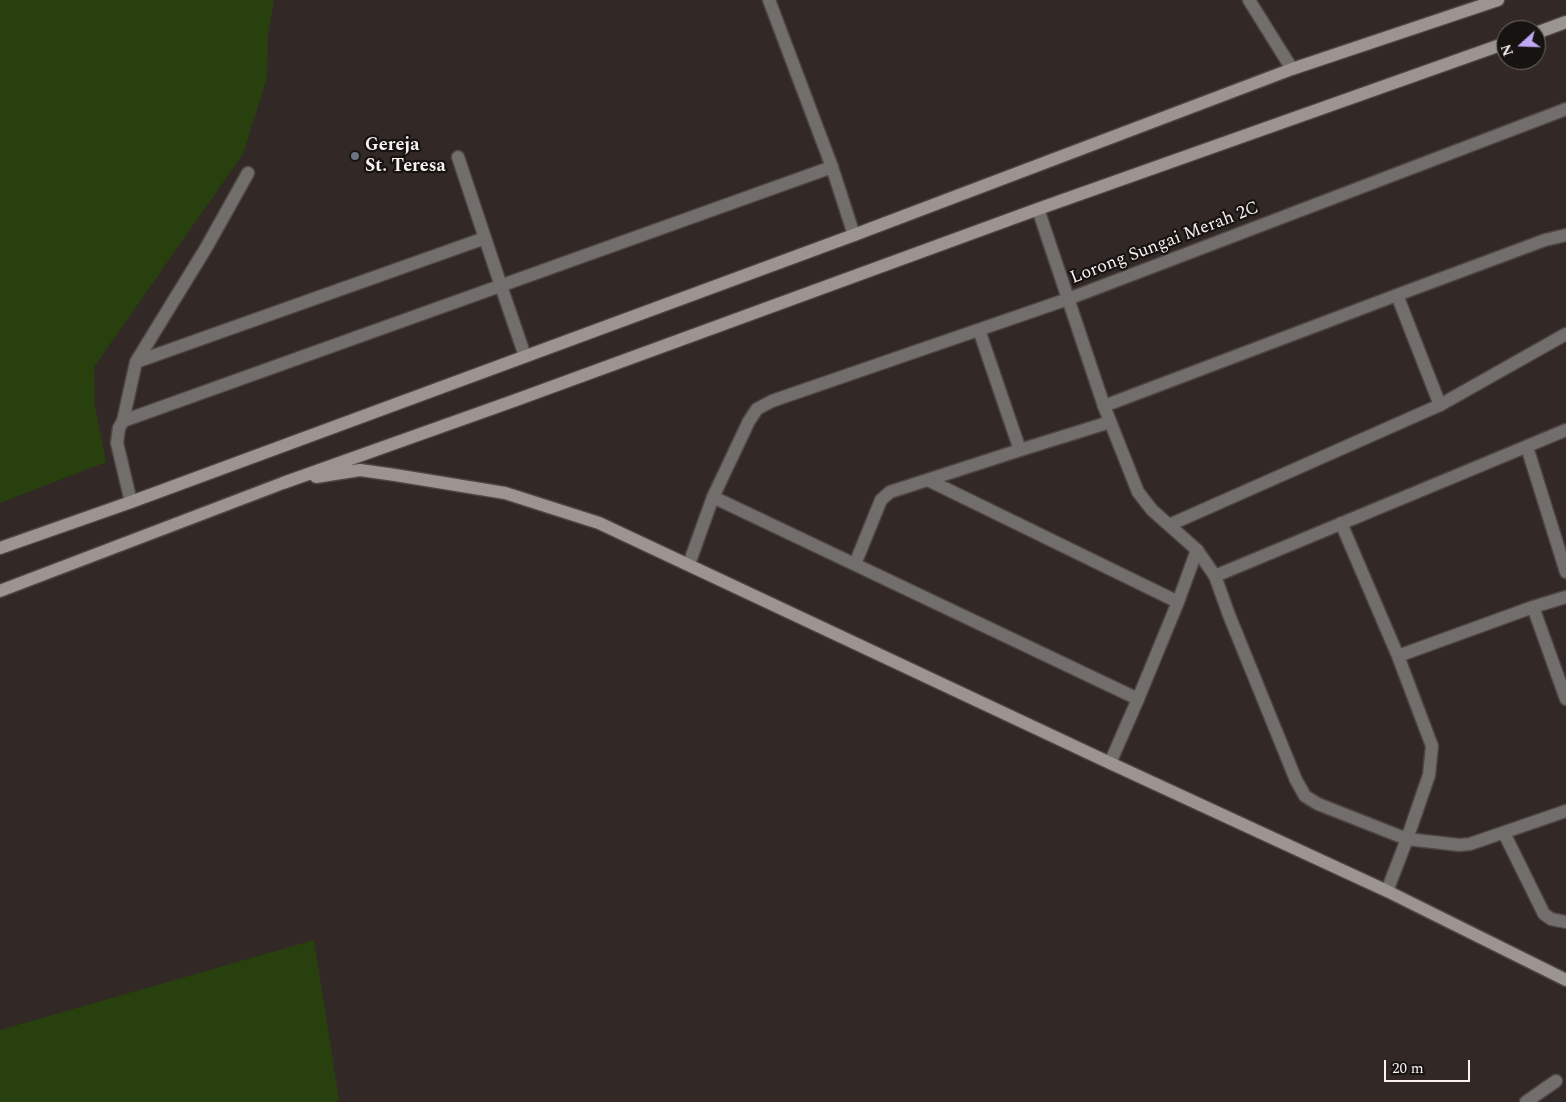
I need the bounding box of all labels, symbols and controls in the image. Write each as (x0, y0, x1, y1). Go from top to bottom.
north arrow (1496, 20, 1546, 70)
text: N (1496, 41, 1519, 59)
place label: Gereja St. Teresa (365, 135, 446, 178)
marker: Gereja St. Teresa (349, 150, 361, 162)
street label: Lorong Sungai Merah 2C (1068, 198, 1262, 290)
scale bar (1386, 1050, 1472, 1082)
text: 20 m (1392, 1057, 1424, 1080)

